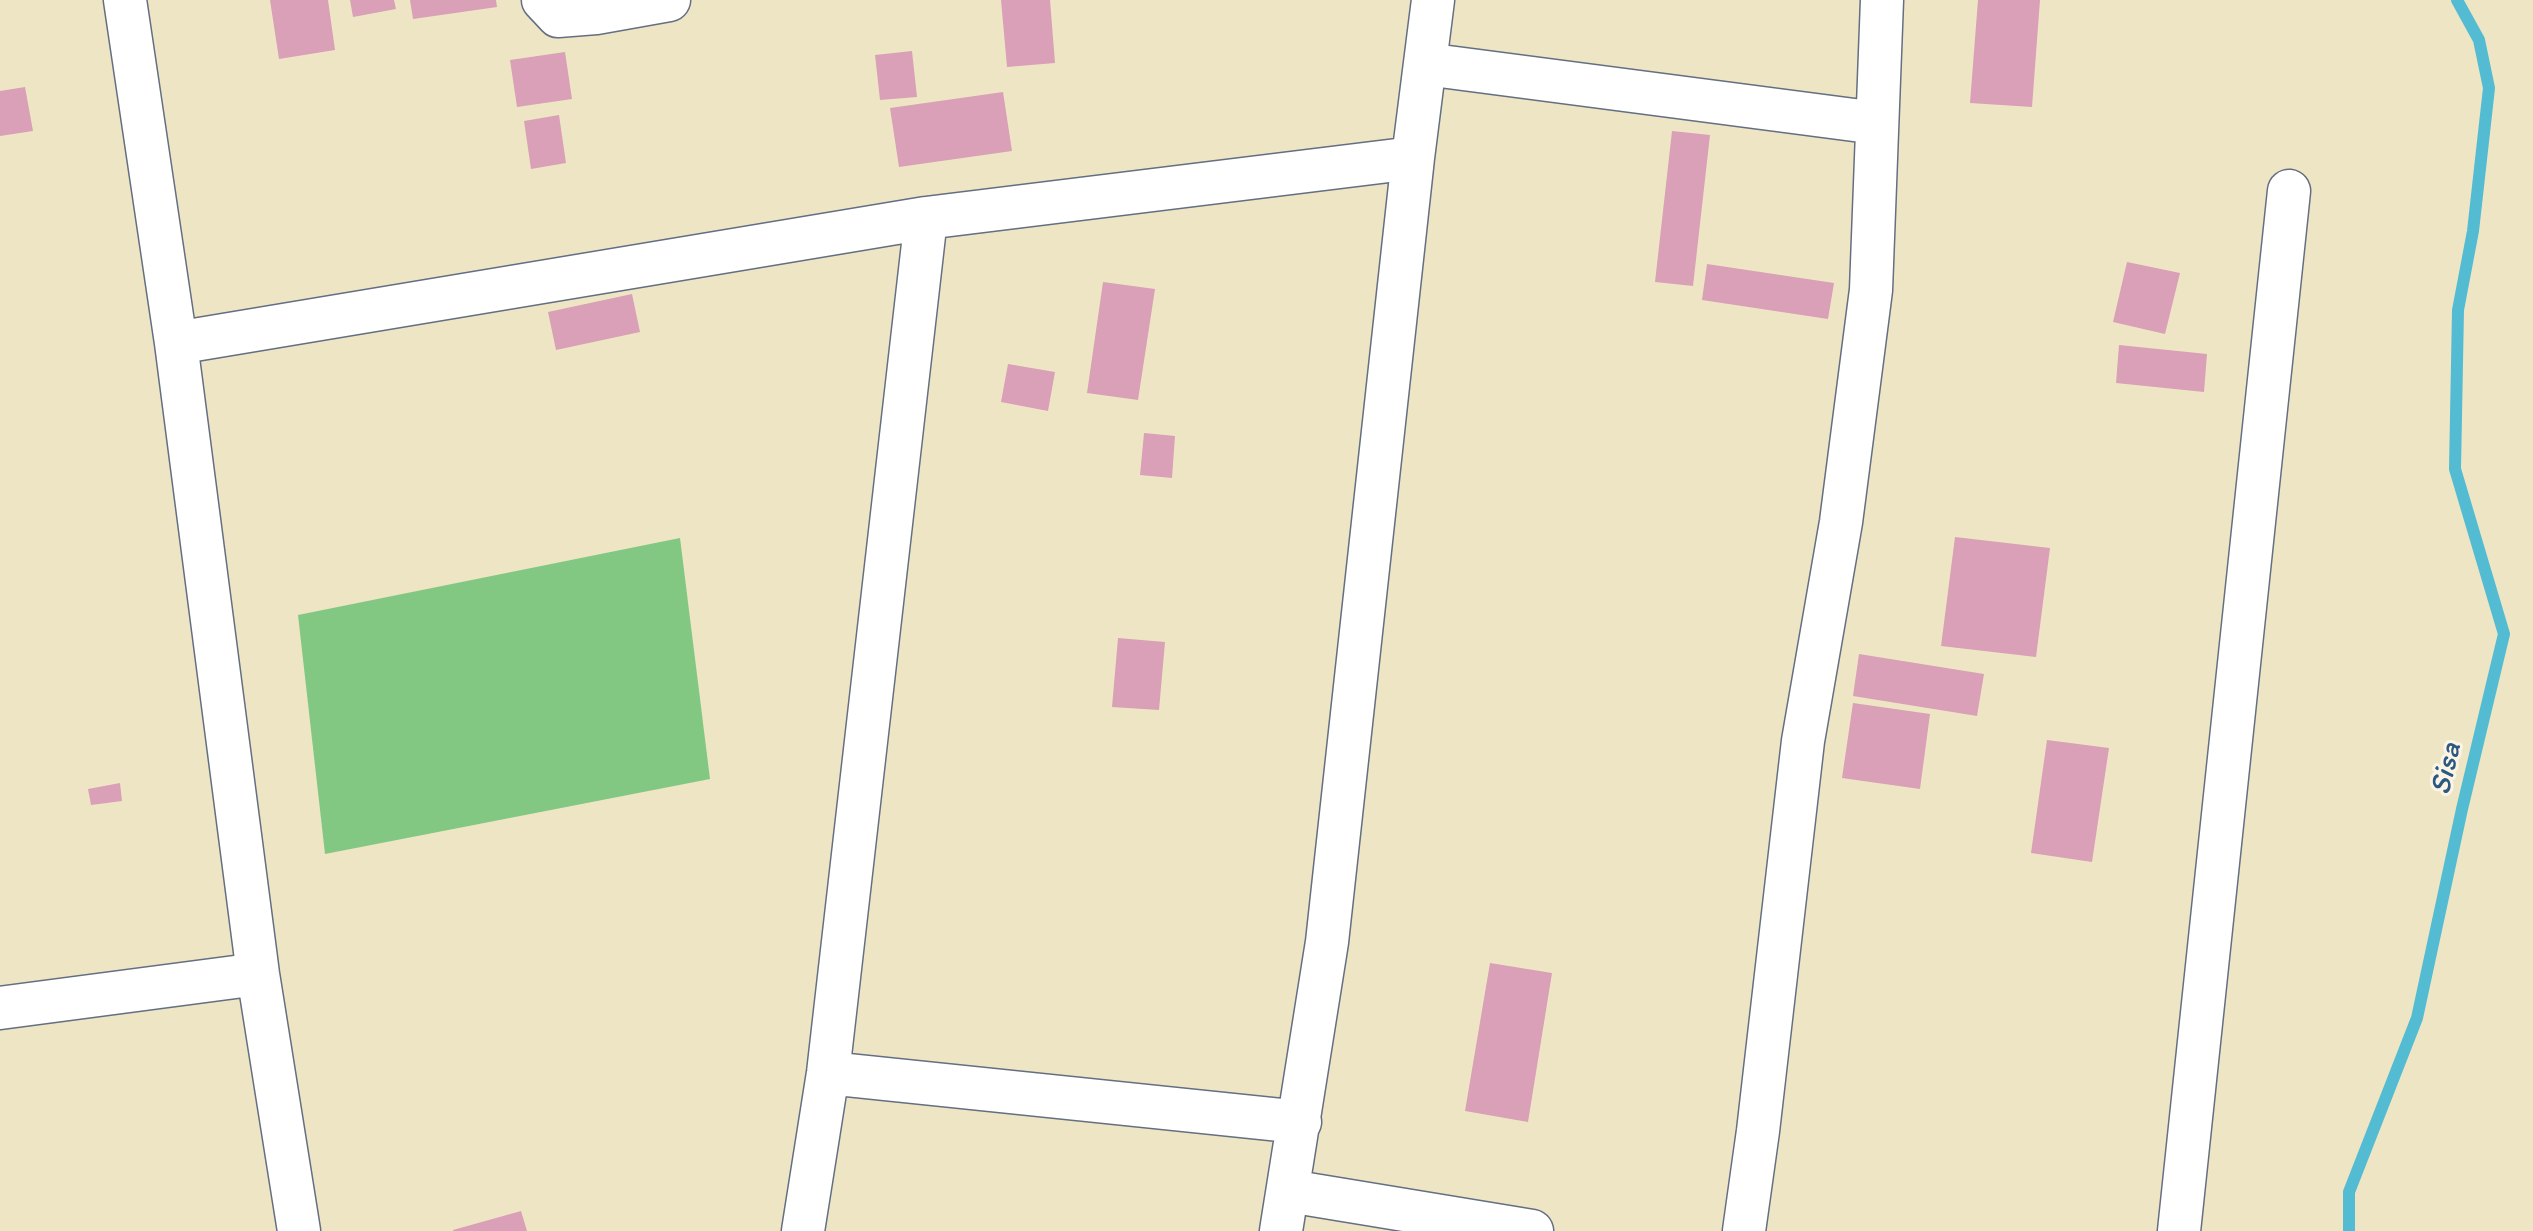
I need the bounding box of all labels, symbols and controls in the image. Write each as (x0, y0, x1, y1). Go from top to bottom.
water label: Sisa (2424, 739, 2470, 799)

